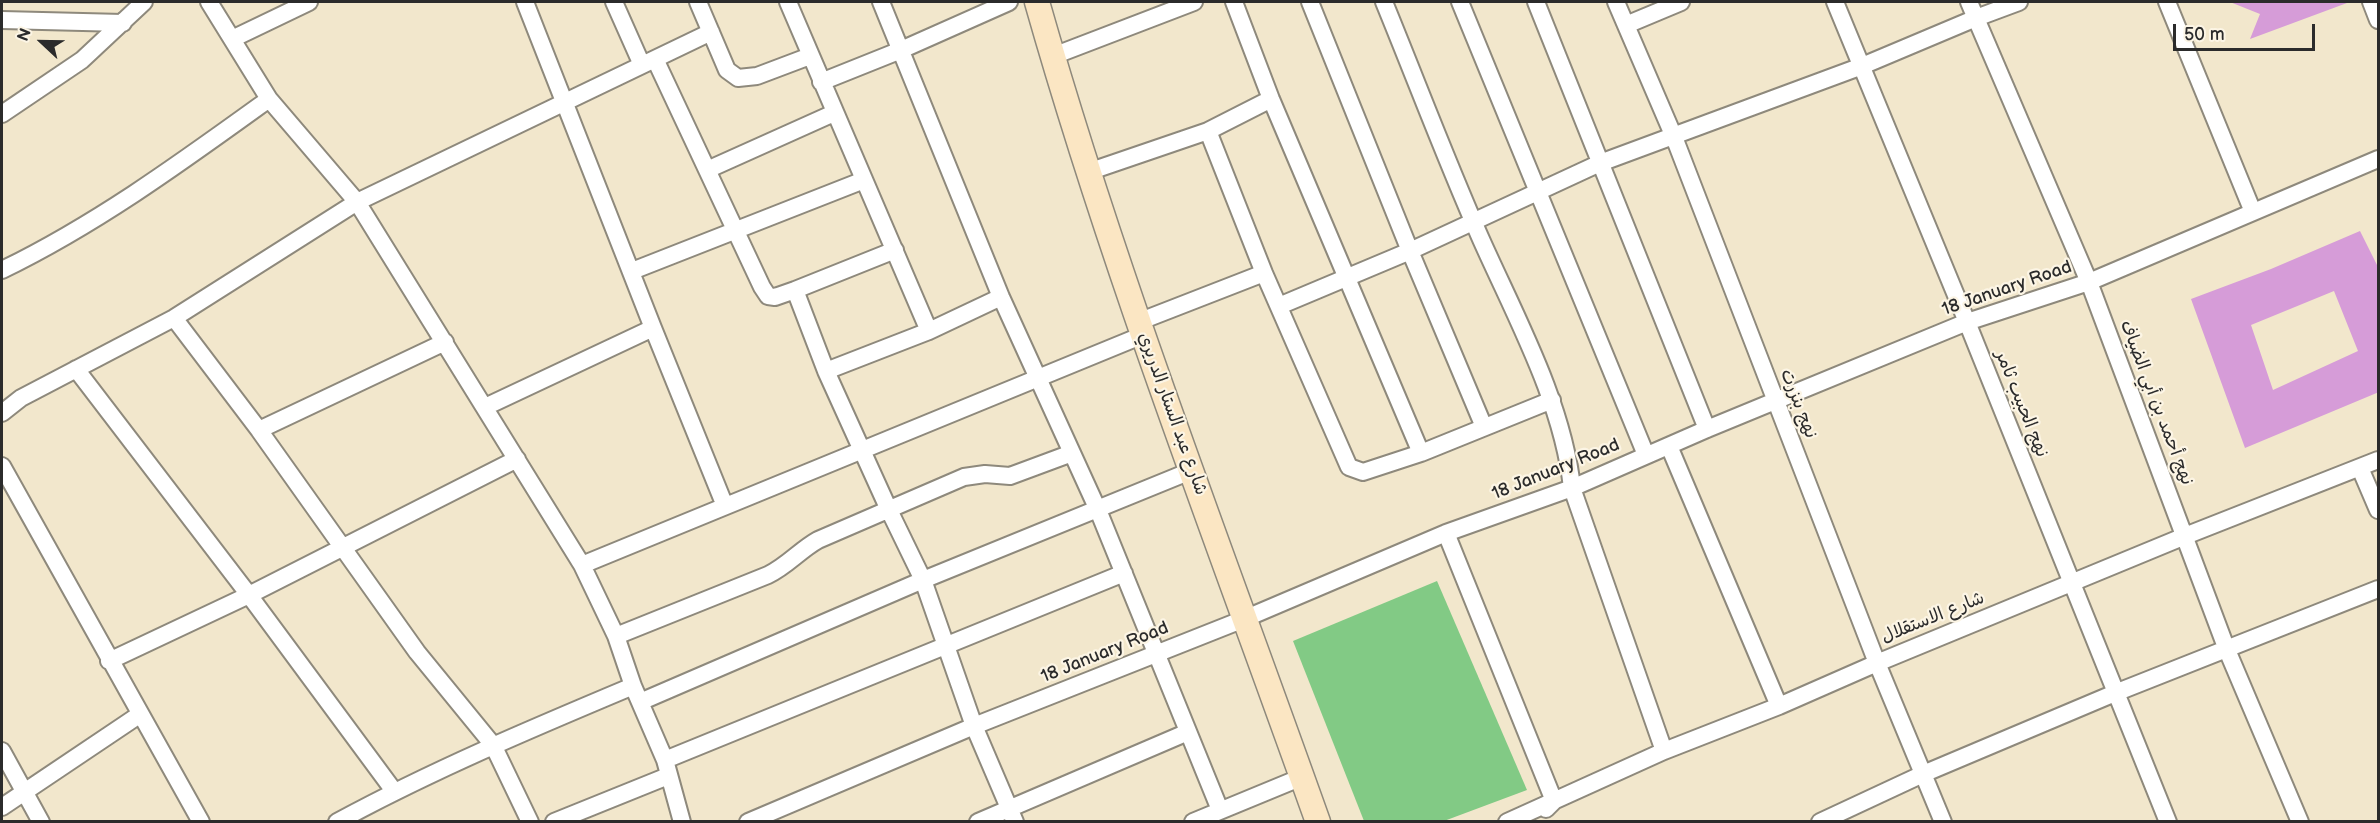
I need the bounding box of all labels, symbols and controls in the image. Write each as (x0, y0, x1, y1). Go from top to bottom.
north arrow (12, 12, 72, 72)
scale bar (2176, 12, 2318, 50)
text: 50 m (2184, 24, 2225, 45)
text: N (14, 26, 36, 44)
street label: 18 January Road (1939, 257, 2075, 321)
street label: نهج أحمد بن أبي الضياف (2115, 318, 2197, 488)
street label: شارع عبد الستار الدريري (1133, 330, 1211, 498)
street label: نهج الحبيب ثامر (1990, 347, 2052, 461)
street label: نهج بنزرت (1775, 366, 1821, 442)
street label: 18 January Road (1489, 435, 1623, 505)
street label: شارع الاستقلال (1878, 587, 1988, 649)
street label: 18 January Road (1038, 618, 1172, 688)

